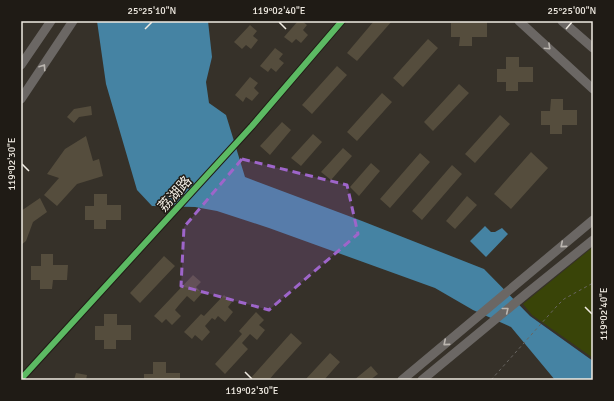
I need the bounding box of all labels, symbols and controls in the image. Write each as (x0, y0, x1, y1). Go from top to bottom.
text: 25°25'10"N (128, 5, 176, 17)
text: 119°02'40"E (252, 5, 306, 17)
text: 25°25'00"N (548, 5, 596, 17)
one-way arrow (543, 43, 551, 50)
one-way arrow (38, 64, 45, 71)
text: 119°02'30"E (6, 137, 18, 191)
street label: 荔湖路 (155, 173, 195, 215)
one-way arrow (560, 241, 568, 248)
text: 119°02'40"E (598, 287, 610, 341)
one-way arrow (501, 308, 508, 315)
one-way arrow (443, 339, 450, 346)
text: 119°02'30"E (225, 385, 279, 397)

